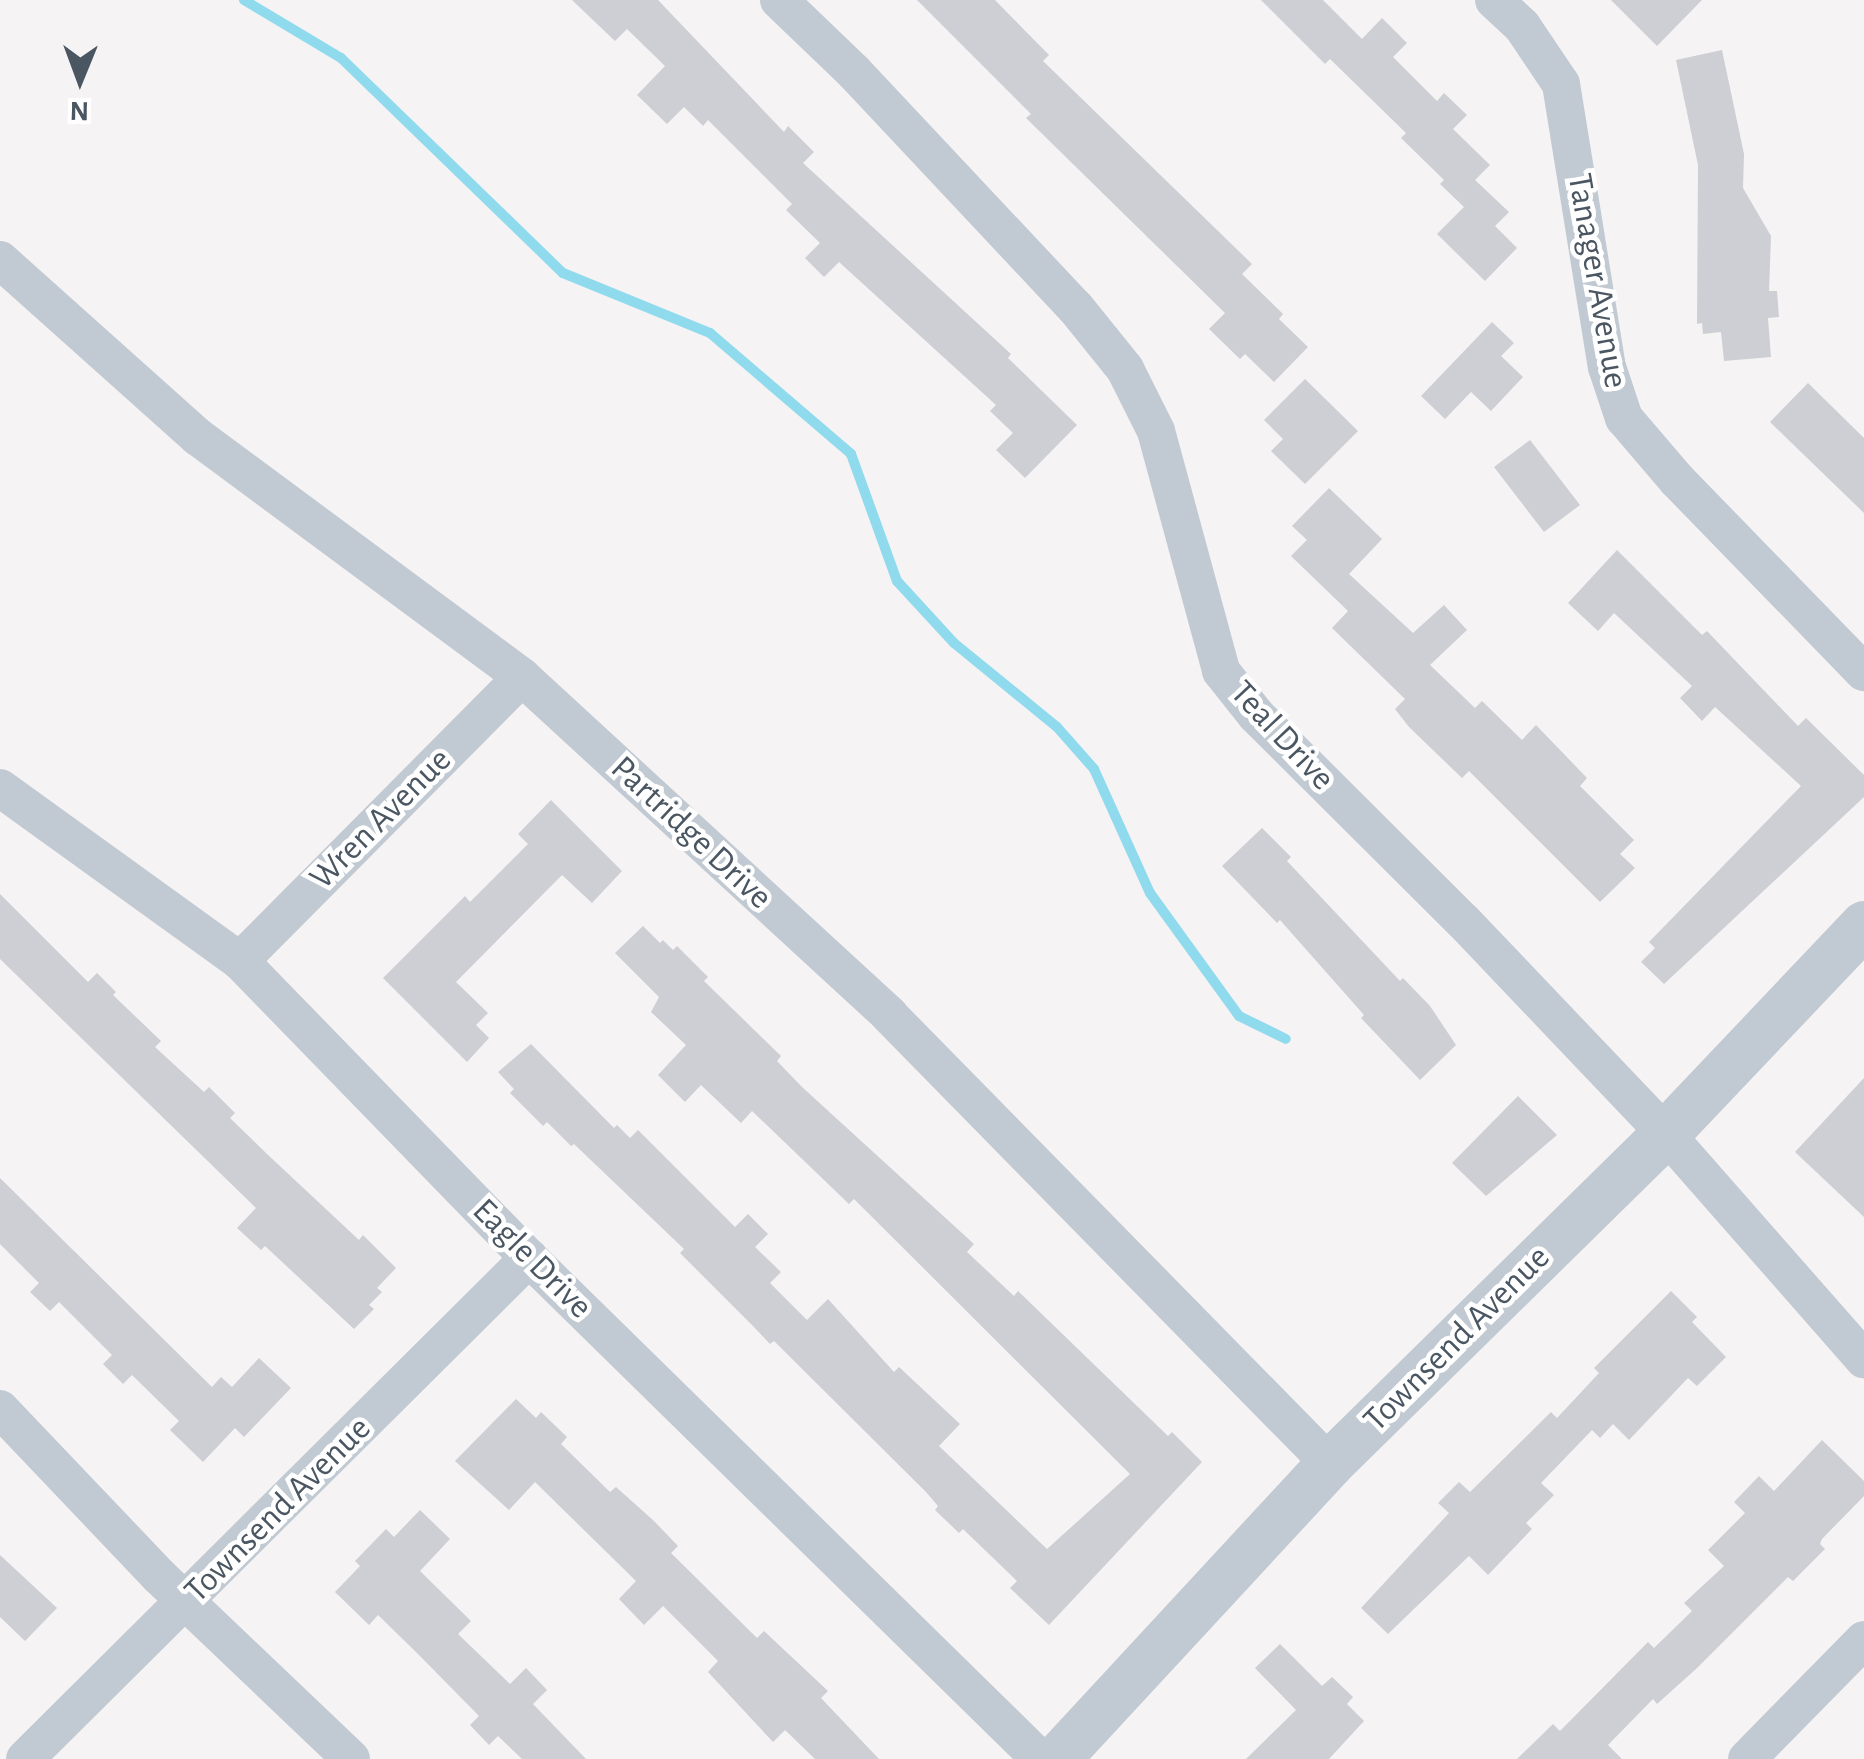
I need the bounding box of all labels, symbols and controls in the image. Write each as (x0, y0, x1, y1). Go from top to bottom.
north arrow (30, 30, 130, 130)
text: N (69, 96, 89, 124)
street label: Tanager Avenue (1557, 170, 1637, 392)
street label: Teal Drive (1221, 673, 1343, 799)
street label: Wren Avenue (301, 739, 461, 899)
street label: Partridge Drive (602, 748, 780, 918)
street label: Eagle Drive (463, 1190, 601, 1328)
street label: Townsend Avenue (1355, 1237, 1559, 1441)
street label: Townsend Avenue (176, 1408, 380, 1612)

